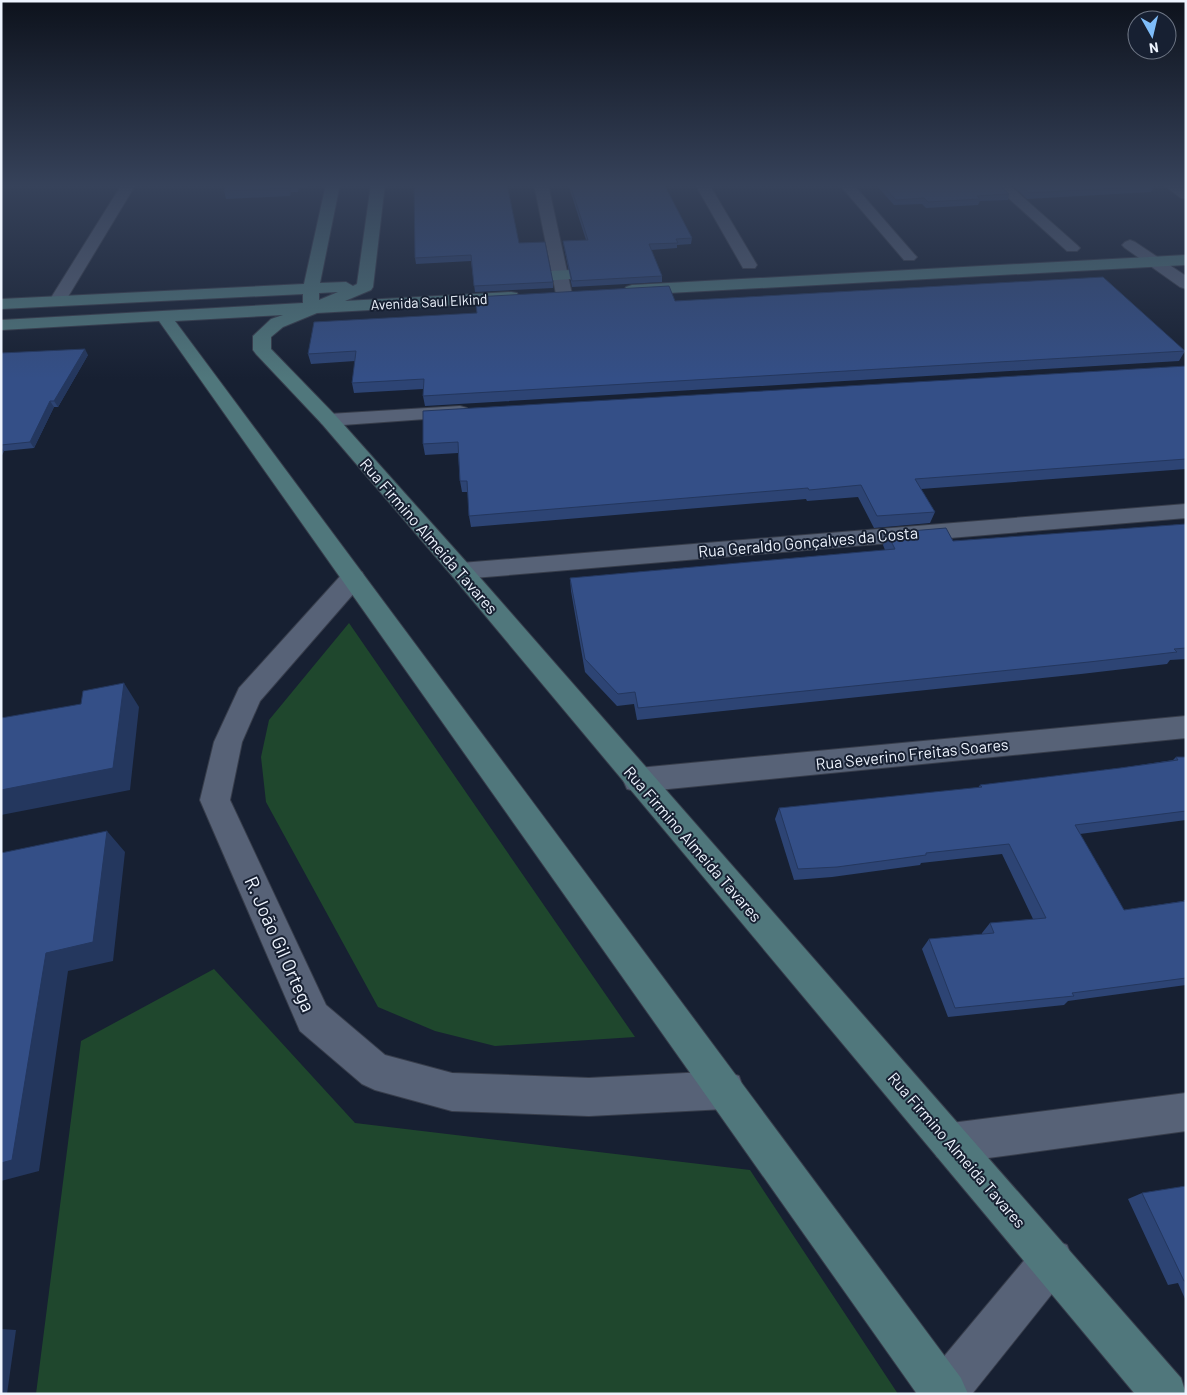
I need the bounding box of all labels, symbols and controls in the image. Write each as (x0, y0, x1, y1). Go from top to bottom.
north arrow (1127, 10, 1177, 60)
text: N (1148, 39, 1160, 57)
street label: Avenida Saul Elkind (370, 290, 488, 313)
street label: Rua Firmino Almeida Tavares (357, 454, 502, 617)
street label: Rua Geraldo Gonçalves da Costa (697, 522, 919, 561)
street label: Rua Severino Freitas Soares (815, 734, 1009, 773)
street label: Rua Firmino Almeida Tavares (621, 762, 766, 925)
street label: R. João Gil Ortega (240, 872, 321, 1015)
street label: Rua Firmino Almeida Tavares (885, 1068, 1030, 1231)

